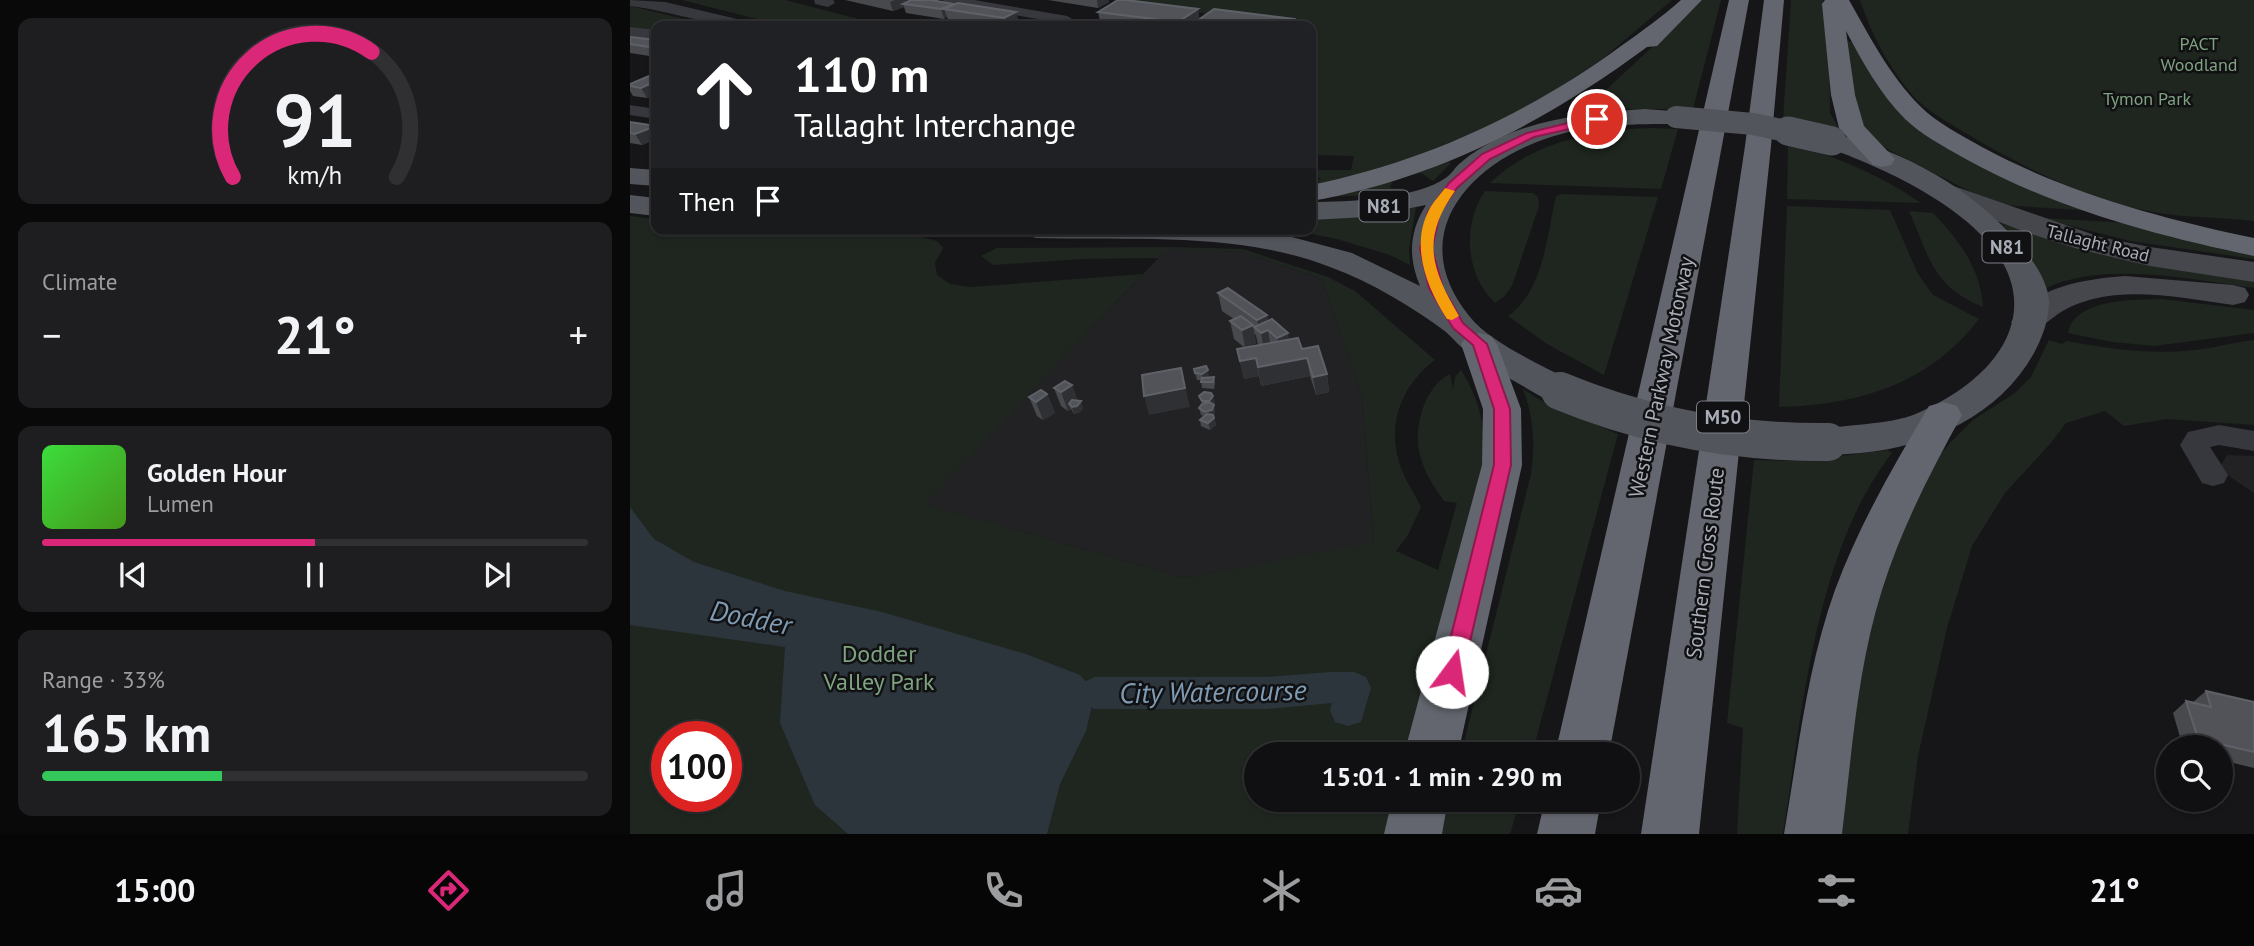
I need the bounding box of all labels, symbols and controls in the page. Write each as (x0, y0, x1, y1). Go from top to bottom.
park label: PACT Woodland (2161, 32, 2237, 76)
text: 110 m (794, 42, 929, 106)
icon: ahead (679, 49, 770, 140)
text: 91 (274, 73, 356, 167)
park label: Tymon Park (2103, 87, 2191, 110)
pin (1567, 89, 1627, 149)
icon: arrive (1578, 100, 1616, 138)
text: Tallaght Interchange (794, 104, 1076, 146)
text: km/h (288, 159, 342, 191)
icon: arrive (749, 182, 787, 220)
text: Then (679, 185, 735, 218)
road number: N81 (1360, 190, 1408, 222)
street label: Tallaght Road (2044, 219, 2152, 267)
road number: N81 (1982, 232, 2032, 262)
street label: Western Parkway Motorway (1622, 254, 1700, 500)
text: Climate (42, 267, 117, 296)
text: 21° (274, 301, 356, 368)
text: − (42, 310, 61, 359)
text: + (569, 310, 588, 359)
road number: M50 (1697, 402, 1749, 432)
text: Golden Hour (147, 456, 286, 489)
street label: Southern Cross Route (1680, 466, 1730, 660)
text: Lumen (147, 489, 214, 518)
icon: previous (114, 556, 152, 594)
icon: pause (296, 556, 334, 594)
icon: next (478, 556, 516, 594)
water label: Dodder (707, 591, 797, 643)
position arrow (1415, 635, 1489, 709)
park label: Dodder Valley Park (823, 638, 935, 697)
text: Range · 33% (42, 665, 165, 694)
water label: City Watercourse (1119, 671, 1307, 711)
text: 165 km (42, 699, 211, 766)
speed limit sign: 100 (651, 721, 742, 812)
map controls (2156, 735, 2233, 812)
button: search (2156, 735, 2233, 812)
text: 15:01 · 1 min · 290 m (1322, 760, 1562, 793)
icon: directions (424, 866, 473, 915)
icon: music (702, 866, 751, 915)
icon: phone (979, 866, 1028, 915)
icon: climate (1257, 866, 1306, 915)
icon: car (1534, 866, 1583, 915)
icon: filters (1812, 866, 1861, 915)
text: 15:00 (114, 869, 195, 911)
text: 21° (2089, 869, 2140, 911)

